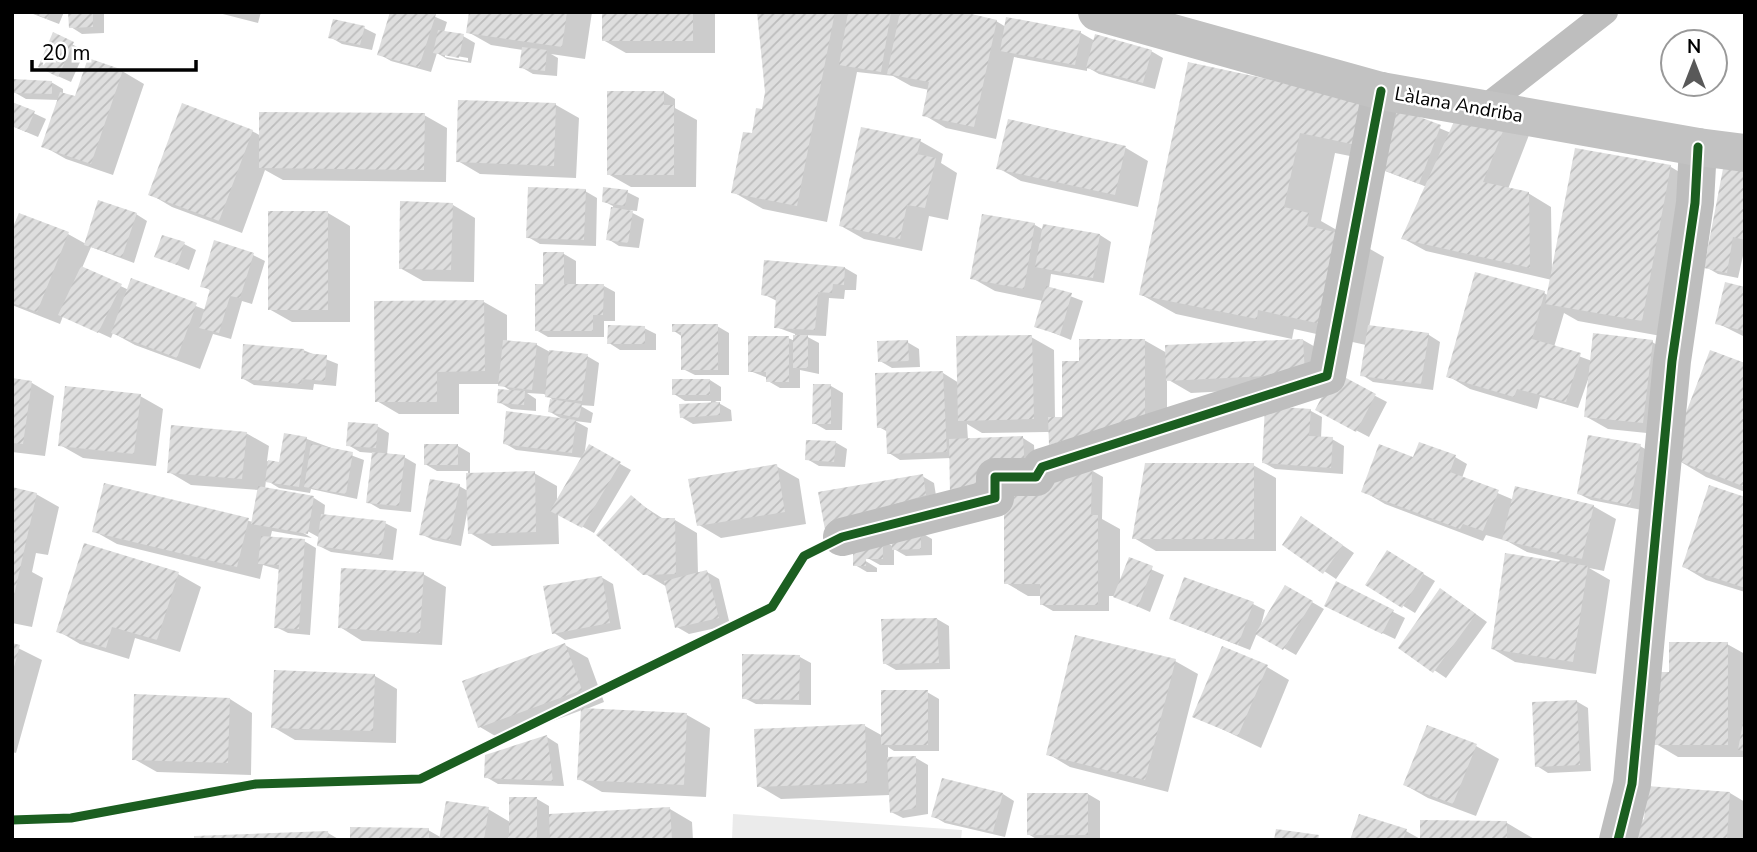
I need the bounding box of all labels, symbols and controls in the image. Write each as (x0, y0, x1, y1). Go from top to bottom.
scale bar (32, 28, 196, 72)
north arrow (1659, 28, 1729, 98)
text: N (1687, 34, 1701, 60)
text: 20 m (42, 39, 91, 67)
street label: Làlana Andriba (1393, 81, 1525, 129)

